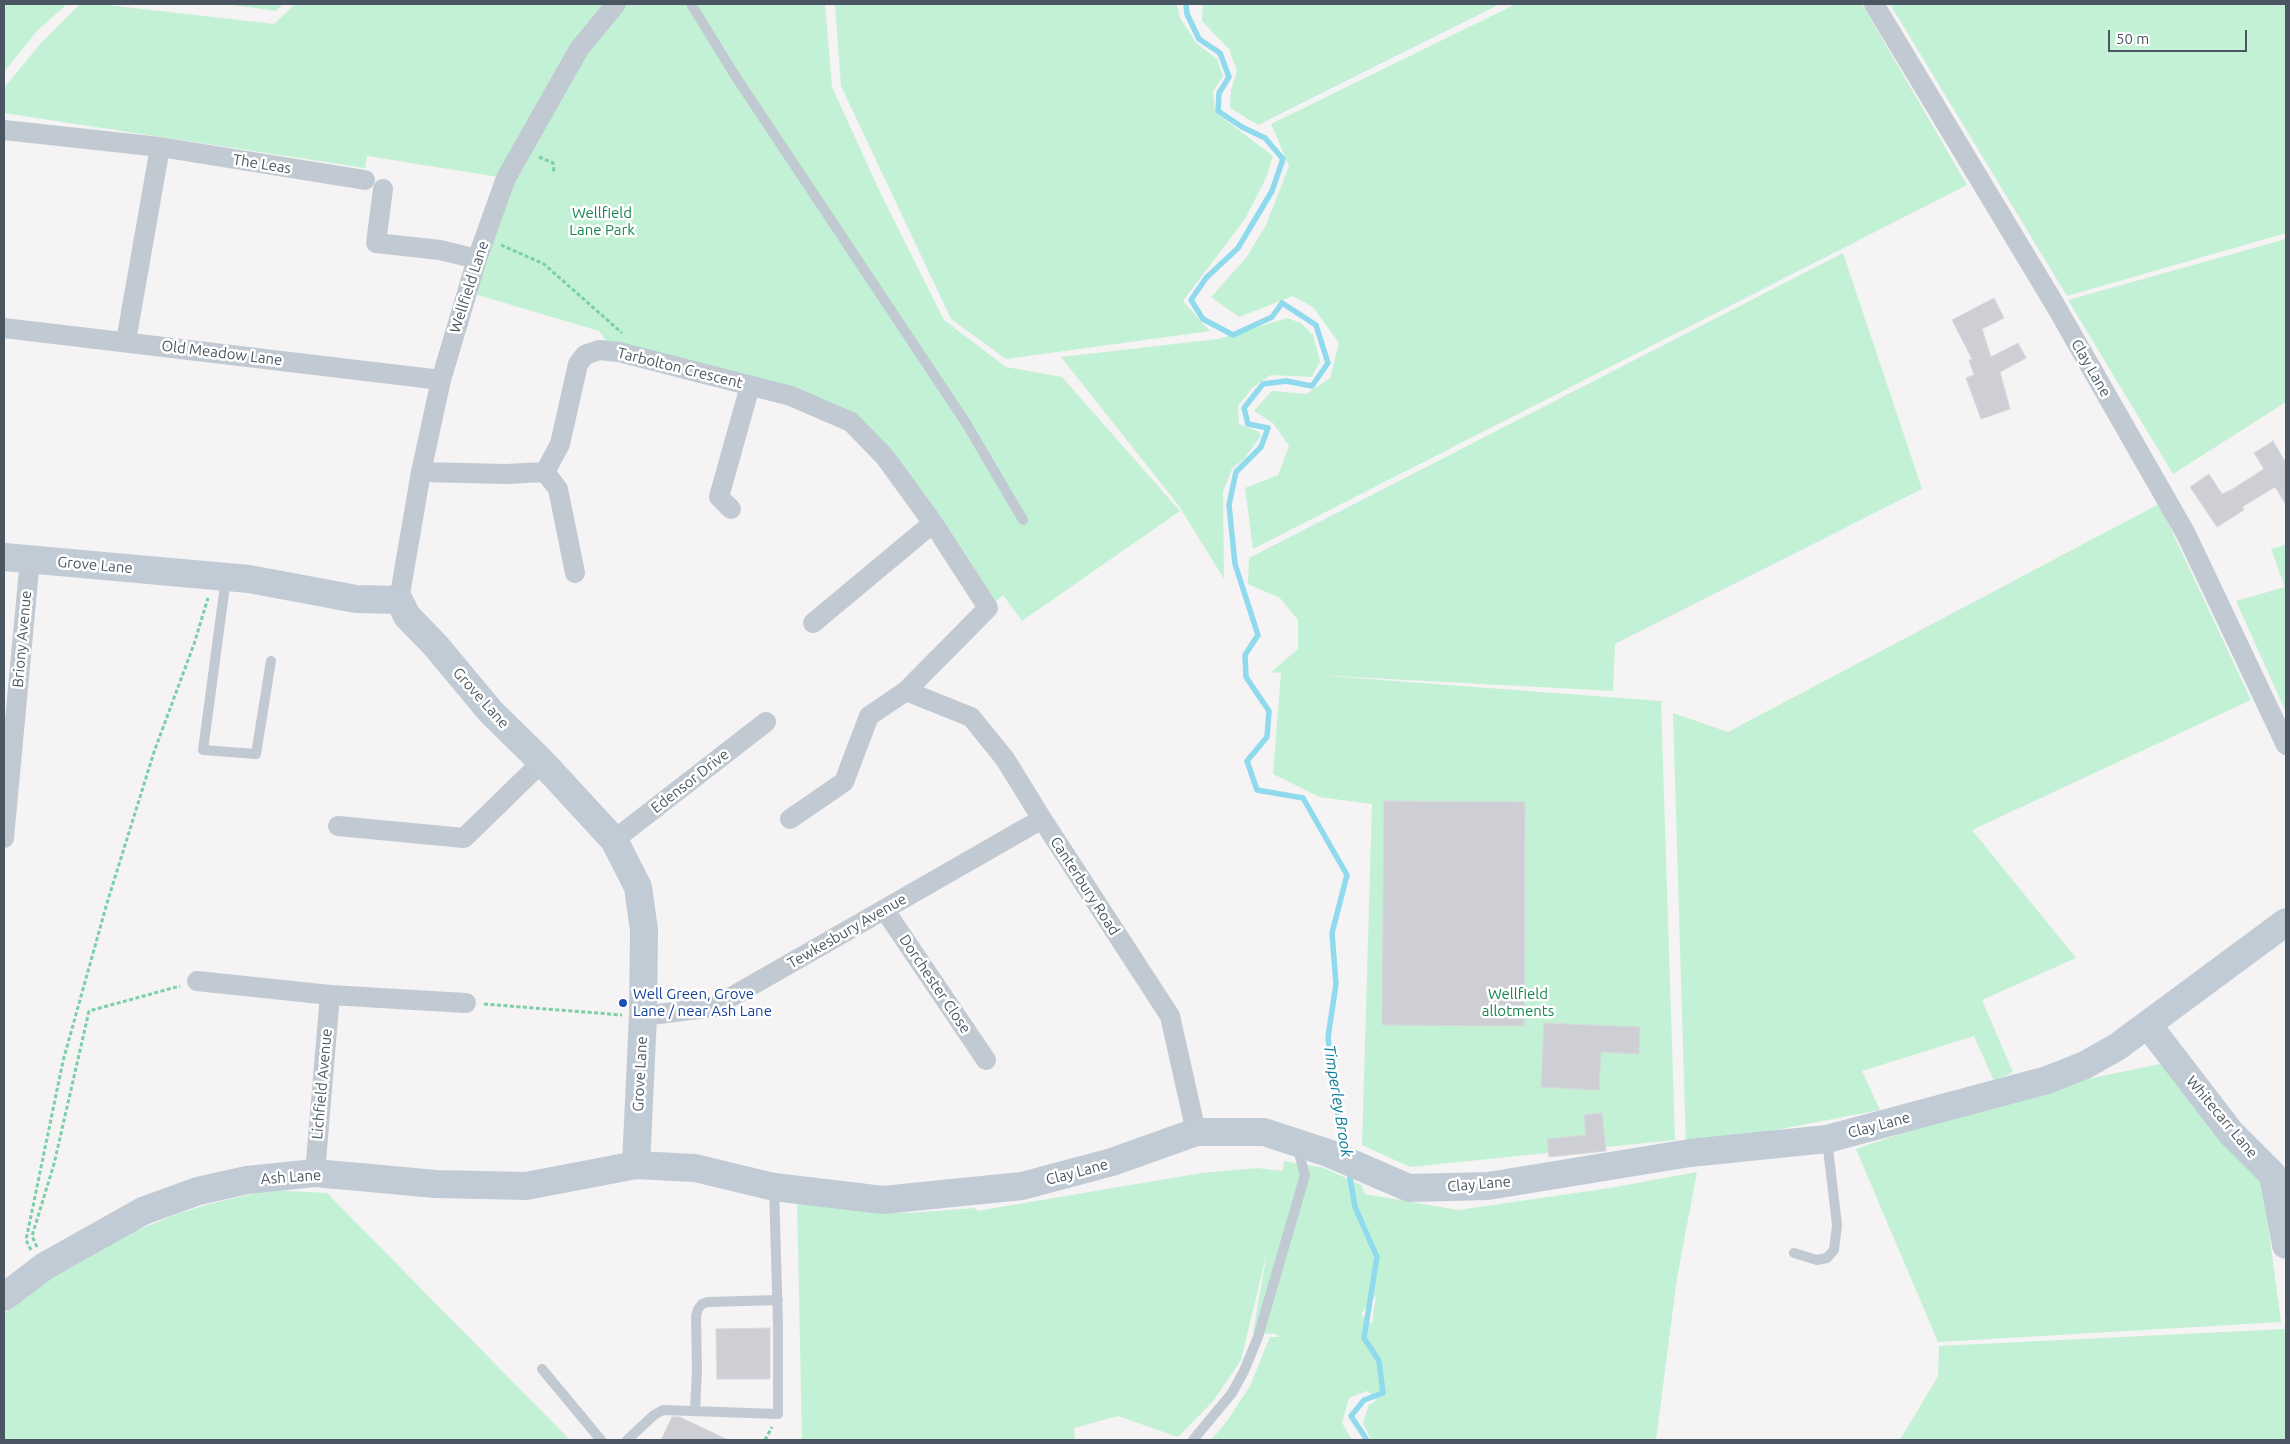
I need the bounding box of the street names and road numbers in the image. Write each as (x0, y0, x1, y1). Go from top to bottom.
street label: The Leas (232, 151, 292, 177)
street label: Wellfield Lane (446, 239, 492, 335)
street label: Clay Lane (2067, 336, 2115, 400)
street label: Old Meadow Lane (161, 337, 283, 369)
street label: Tarbolton Crescent (615, 344, 745, 392)
street label: Grove Lane (57, 553, 133, 577)
street label: Briony Avenue (9, 590, 35, 688)
street label: Grove Lane (449, 664, 513, 732)
street label: Edensor Drive (648, 745, 732, 817)
street label: Canterbury Road (1046, 833, 1124, 939)
street label: Tewkesbury Avenue (784, 890, 910, 972)
street label: Dorchester Close (895, 931, 975, 1037)
street label: Lichfield Avenue (308, 1028, 336, 1140)
street label: Grove Lane (629, 1036, 651, 1112)
street label: Whitecarr Lane (2182, 1072, 2262, 1162)
street label: Clay Lane (1846, 1108, 1912, 1142)
street label: Clay Lane (1044, 1155, 1110, 1189)
street label: Ash Lane (260, 1166, 322, 1188)
street label: Clay Lane (1446, 1172, 1512, 1196)

